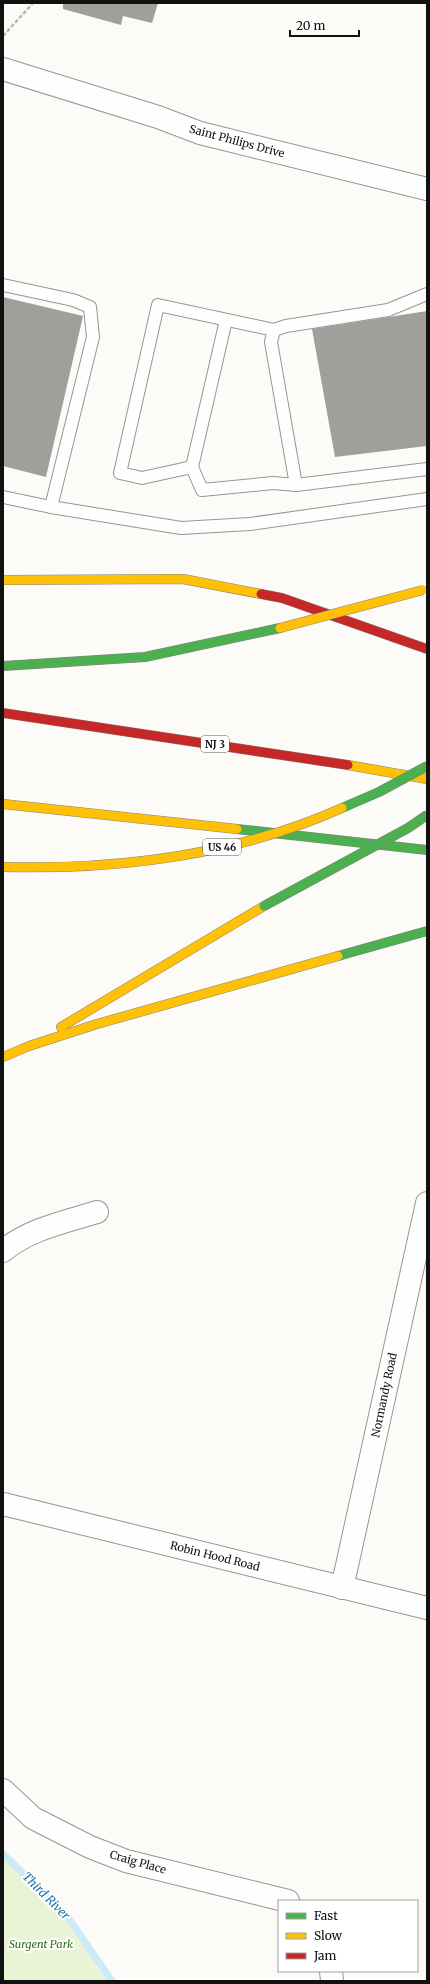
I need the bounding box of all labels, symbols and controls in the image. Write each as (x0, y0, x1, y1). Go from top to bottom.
scale bar (290, 12, 359, 38)
text: 20 m (296, 18, 325, 33)
street label: Saint Philips Drive (188, 122, 286, 161)
road number: NJ 3 (201, 736, 229, 752)
road number: US 46 (203, 839, 241, 855)
street label: Normandy Road (368, 1351, 400, 1439)
street label: Robin Hood Road (169, 1538, 262, 1574)
street label: Craig Place (108, 1847, 168, 1877)
water label: Third River (20, 1869, 74, 1923)
legend (278, 1900, 418, 1972)
text: Fast (314, 1908, 338, 1923)
text: Slow (314, 1928, 343, 1943)
park label: Surgent Park (9, 1937, 73, 1951)
text: Jam (313, 1948, 337, 1963)

